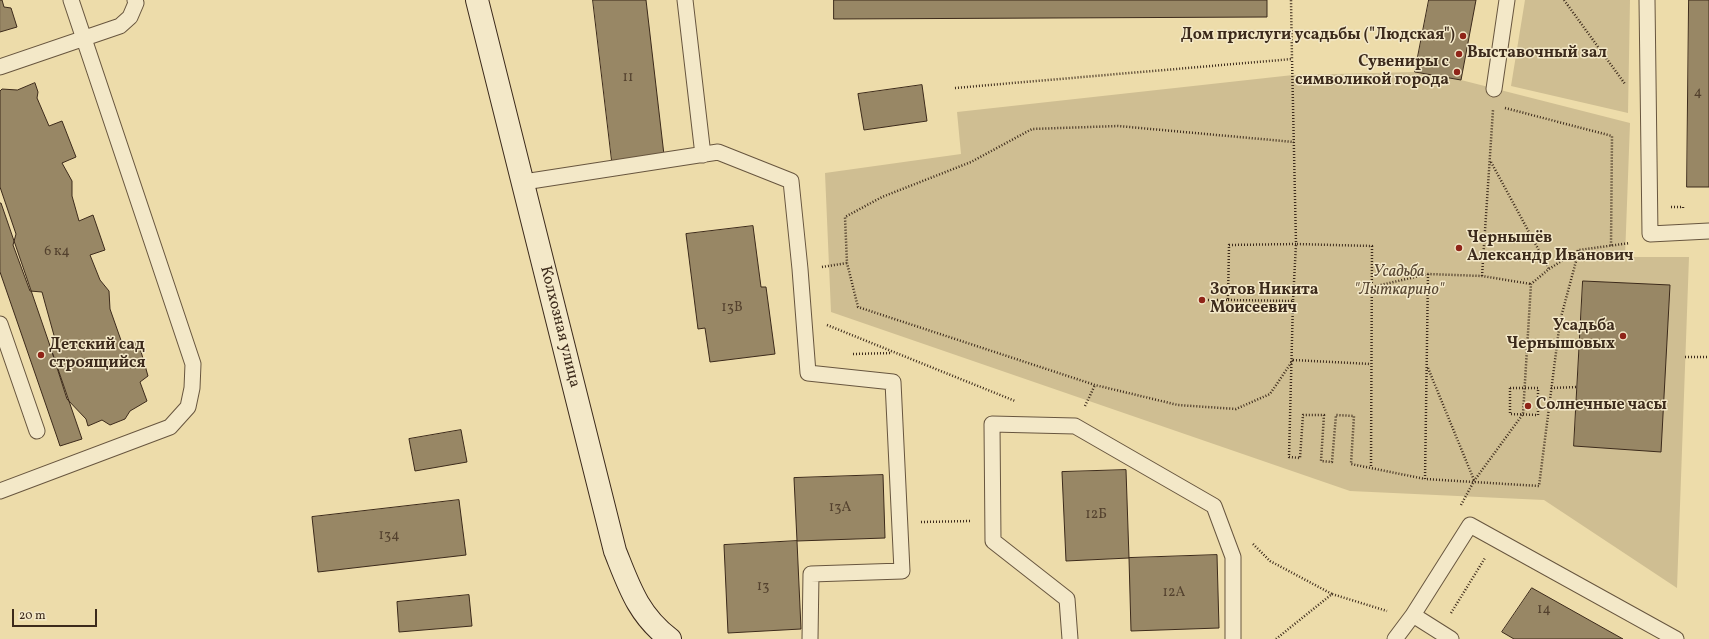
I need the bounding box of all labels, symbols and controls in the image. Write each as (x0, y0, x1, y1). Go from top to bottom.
place label: Дом прислуги усадьбы ("Людская") (1181, 26, 1455, 46)
marker: Дом прислуги усадьбы ("Людская") (1458, 31, 1468, 41)
place label: Выставочный зал (1467, 44, 1607, 64)
marker: Выставочный зал (1454, 49, 1464, 59)
place label: Сувениры с символикой города (1295, 53, 1449, 91)
marker: Сувениры с символикой города (1452, 67, 1462, 77)
house number: 11 (623, 70, 633, 86)
house number: 4 (1694, 85, 1702, 101)
place label: Чернышёв Александр Иванович (1467, 229, 1634, 267)
marker: Чернышёв Александр Иванович (1454, 243, 1464, 253)
house number: 6 к4 (44, 244, 70, 260)
park label: Усадьба "Лыткарино" (1354, 263, 1444, 301)
street label: Колхозная улица (535, 264, 583, 390)
place label: Зотов Никита Моисеевич (1210, 281, 1319, 319)
marker: Зотов Никита Моисеевич (1197, 295, 1207, 305)
house number: 13В (721, 300, 743, 316)
place label: Усадьба Чернышовых (1506, 317, 1615, 355)
marker: Усадьба Чернышовых (1618, 331, 1628, 341)
place label: Детский сад строящийся (49, 336, 146, 374)
marker: Детский сад строящийся (36, 350, 46, 360)
place label: Солнечные часы (1536, 396, 1667, 416)
marker: Солнечные часы (1523, 401, 1533, 411)
house number: 13А (829, 500, 851, 516)
house number: 12Б (1085, 507, 1107, 523)
house number: 134 (379, 528, 399, 544)
house number: 13 (757, 579, 769, 595)
house number: 12А (1163, 585, 1185, 601)
scale bar (14, 601, 99, 627)
house number: 14 (1537, 602, 1551, 618)
text: 20 m (19, 608, 46, 624)

